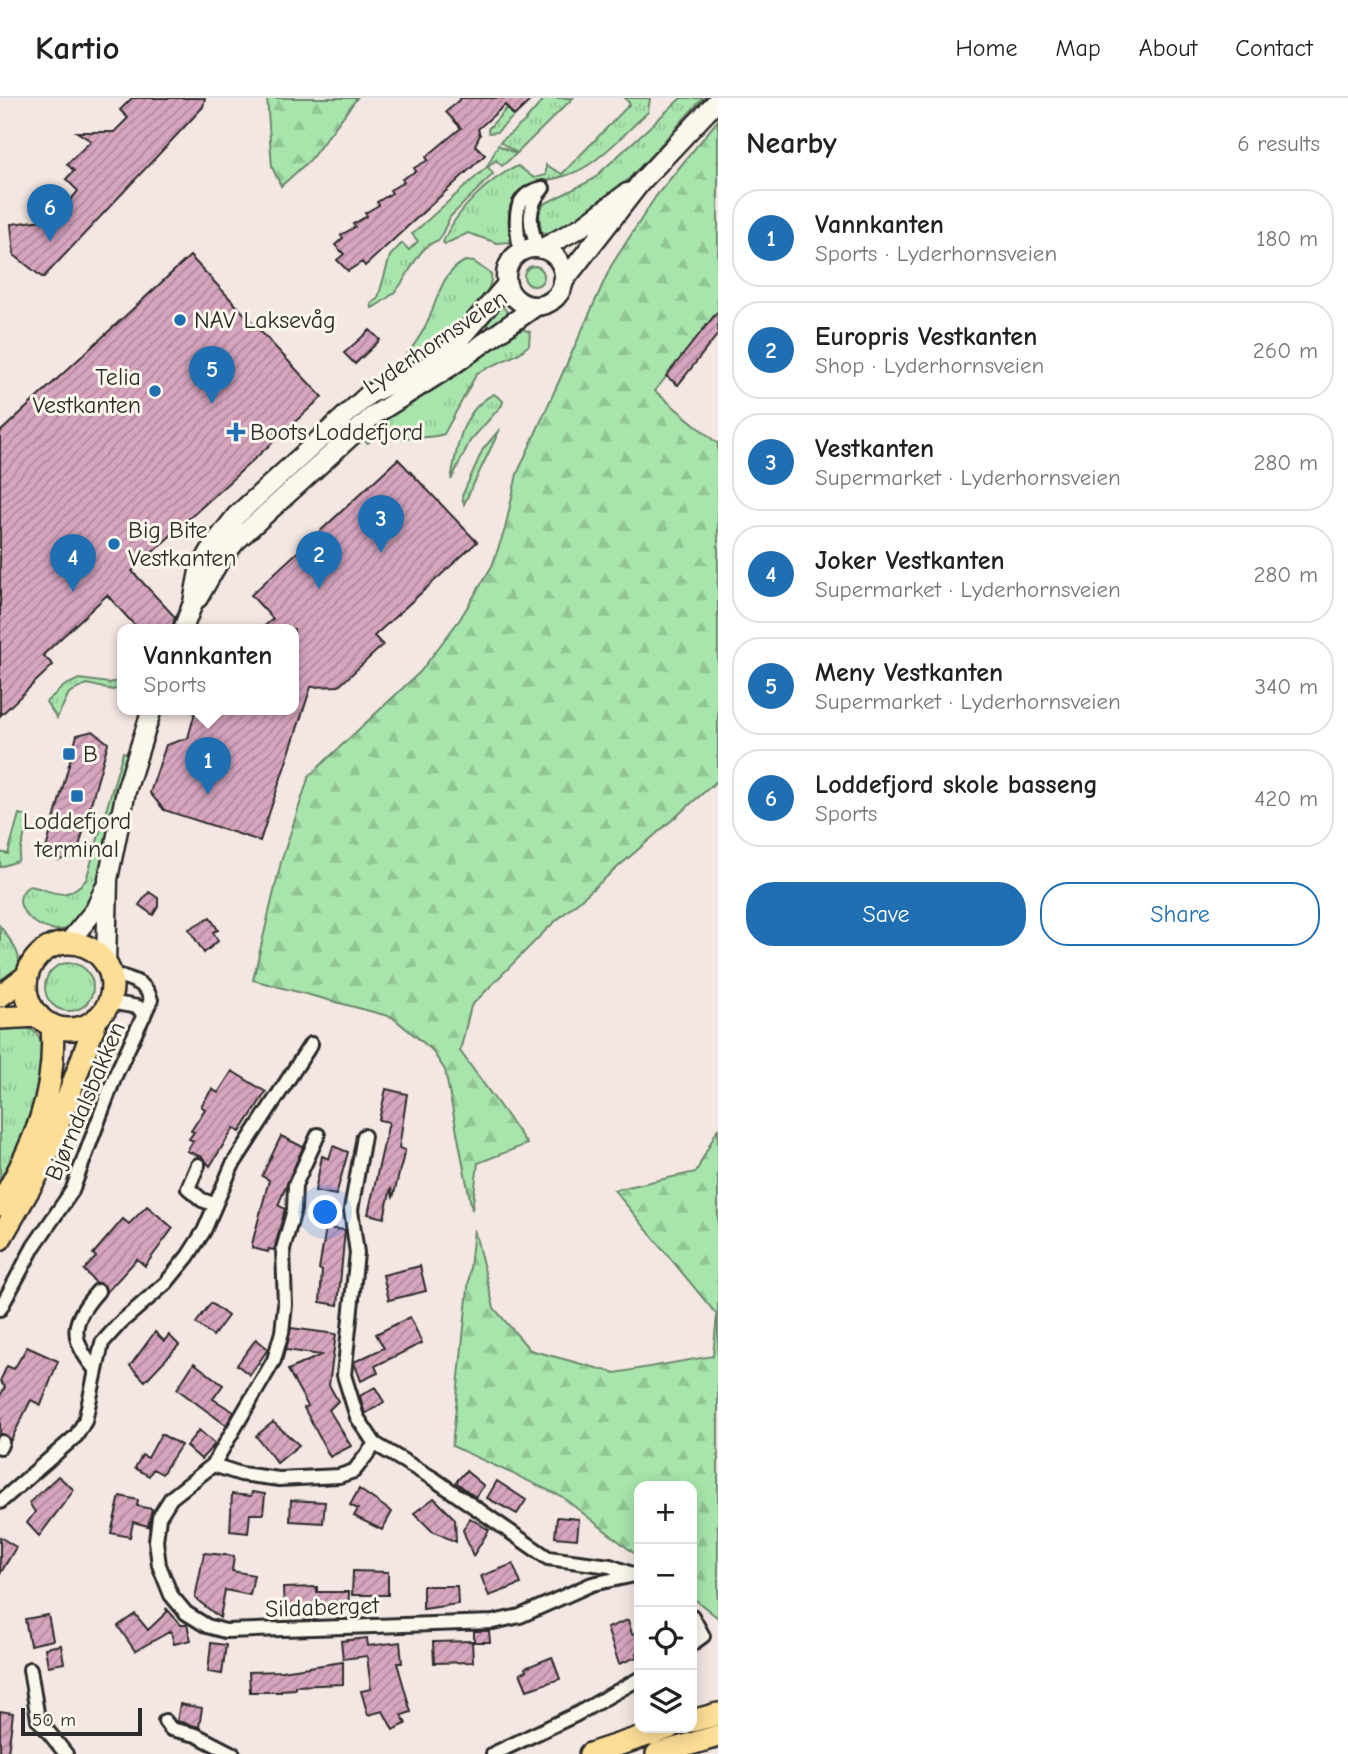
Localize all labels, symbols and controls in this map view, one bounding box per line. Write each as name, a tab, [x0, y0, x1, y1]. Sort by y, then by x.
text: Kartio	[35, 29, 120, 67]
text: Home	[956, 34, 1017, 62]
text: Map	[1055, 34, 1101, 62]
text: About	[1139, 34, 1197, 62]
text: Contact	[1235, 34, 1313, 62]
text: Nearby	[746, 126, 837, 161]
text: 6 results	[1237, 130, 1320, 157]
pin: 6	[27, 184, 73, 242]
text: Vannkanten	[815, 210, 944, 240]
text: 1	[766, 225, 776, 252]
text: 180 m	[1256, 225, 1318, 252]
text: Sports · Lyderhornsveien	[815, 240, 1057, 267]
street label: Lyderhornsveien	[358, 284, 512, 400]
place label: NAV Laksevåg	[194, 306, 336, 334]
marker: NAV Laksevåg	[172, 312, 188, 328]
text: Europris Vestkanten	[815, 322, 1037, 352]
text: 2	[765, 337, 777, 364]
text: 260 m	[1253, 337, 1318, 364]
pin: 5	[189, 346, 235, 404]
text: Shop · Lyderhornsveien	[815, 352, 1044, 379]
place label: Telia Vestkanten	[32, 363, 141, 419]
marker: Telia Vestkanten	[147, 383, 163, 399]
place label: Boots Loddefjord	[250, 418, 423, 446]
marker: Boots Loddefjord	[228, 424, 244, 440]
text: Vestkanten	[815, 434, 934, 464]
text: 3	[765, 449, 777, 476]
text: 280 m	[1253, 449, 1318, 476]
text: Supermarket · Lyderhornsveien	[815, 464, 1121, 491]
pin: 3	[358, 495, 404, 553]
place label: Big Bite Vestkanten	[128, 516, 237, 572]
pin: 2	[296, 531, 342, 589]
pin: 4	[50, 534, 96, 592]
marker: Big Bite Vestkanten	[106, 536, 122, 552]
text: Joker Vestkanten	[815, 546, 1005, 576]
text: 4	[766, 561, 776, 588]
text: 280 m	[1253, 561, 1318, 588]
text: Supermarket · Lyderhornsveien	[815, 576, 1121, 603]
popup	[117, 624, 299, 715]
text: Vannkanten	[144, 641, 272, 671]
text: Meny Vestkanten	[815, 658, 1003, 688]
text: Sports	[144, 671, 206, 698]
text: 5	[765, 673, 777, 700]
text: 340 m	[1255, 673, 1318, 700]
text: Supermarket · Lyderhornsveien	[815, 688, 1121, 715]
pin: 1	[185, 737, 231, 795]
place label: B	[83, 740, 98, 768]
marker: B	[61, 746, 77, 762]
text: Loddefjord skole basseng	[815, 770, 1098, 800]
text: 6	[765, 785, 777, 812]
text: 420 m	[1254, 785, 1318, 812]
marker: Loddefjord terminal	[69, 788, 85, 804]
text: Sports	[815, 800, 877, 827]
place label: Loddefjord terminal	[23, 807, 131, 863]
button: Save	[746, 882, 1026, 946]
button: Share	[1040, 882, 1320, 946]
street label: Bjørndalsbakken	[39, 1017, 131, 1185]
your location	[308, 1195, 342, 1229]
map controls	[634, 1481, 697, 1733]
button: +	[634, 1481, 697, 1544]
button: −	[634, 1544, 697, 1607]
street label: Sildaberget	[264, 1591, 381, 1623]
button: locate	[634, 1607, 697, 1670]
button: layers	[634, 1670, 697, 1733]
scale bar	[21, 1705, 142, 1737]
text: 50 m	[32, 1709, 76, 1731]

